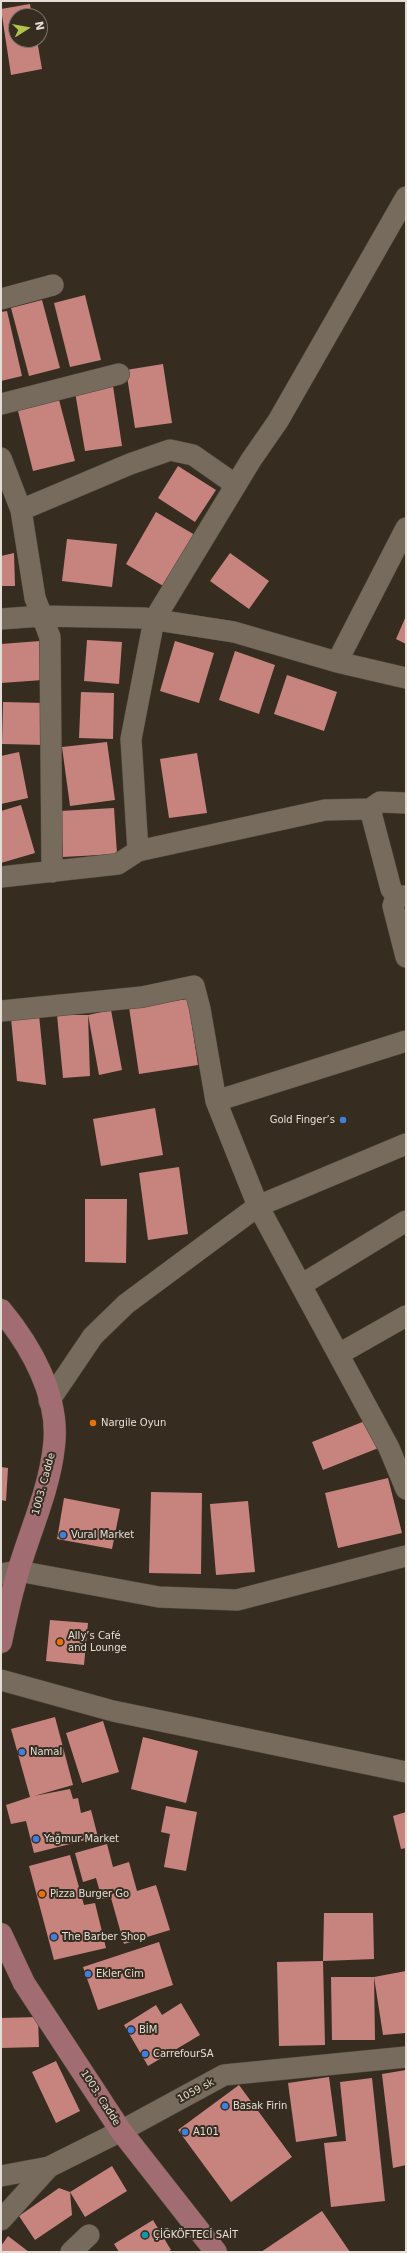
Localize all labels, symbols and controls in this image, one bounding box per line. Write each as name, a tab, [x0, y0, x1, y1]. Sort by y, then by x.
north arrow	[8, 8, 48, 48]
text: N	[32, 20, 47, 32]
place label: Gold Finger’s	[270, 1114, 335, 1126]
marker: Gold Finger’s	[338, 1115, 348, 1125]
place label: Nargile Oyun	[101, 1417, 166, 1429]
marker: Nargile Oyun	[88, 1418, 98, 1428]
street label: 1003. Cadde	[30, 1452, 58, 1516]
place label: Vural Market	[71, 1529, 134, 1541]
marker: Vural Market	[58, 1530, 68, 1540]
place label: Ally’s Café and Lounge	[68, 1630, 127, 1654]
marker: Ally’s Café and Lounge	[55, 1637, 65, 1647]
place label: Namal	[30, 1746, 62, 1758]
marker: Namal	[17, 1747, 27, 1757]
place label: Yağmur Market	[44, 1833, 119, 1845]
marker: Yağmur Market	[31, 1834, 41, 1844]
place label: Pizza Burger Go	[50, 1888, 129, 1900]
marker: Pizza Burger Go	[37, 1889, 47, 1899]
place label: The Barber Shop	[62, 1931, 146, 1943]
marker: The Barber Shop	[49, 1932, 59, 1942]
place label: Ekler Cim	[96, 1968, 144, 1980]
marker: Ekler Cim	[83, 1969, 93, 1979]
place label: BİM	[139, 2024, 157, 2036]
marker: BİM	[126, 2025, 136, 2035]
place label: CarrefourSA	[153, 2048, 214, 2060]
marker: CarrefourSA	[140, 2049, 150, 2059]
street label: 1003. Cadde	[78, 2068, 122, 2128]
street label: 1059 sk	[176, 2076, 216, 2106]
place label: Basak Firin	[233, 2100, 287, 2112]
marker: Basak Firin	[220, 2101, 230, 2111]
place label: A101	[193, 2126, 219, 2138]
marker: A101	[180, 2127, 190, 2137]
place label: ÇİĞKÖFTECİ SAİT	[153, 2229, 238, 2241]
marker: ÇİĞKÖFTECİ SAİT	[140, 2230, 150, 2240]

